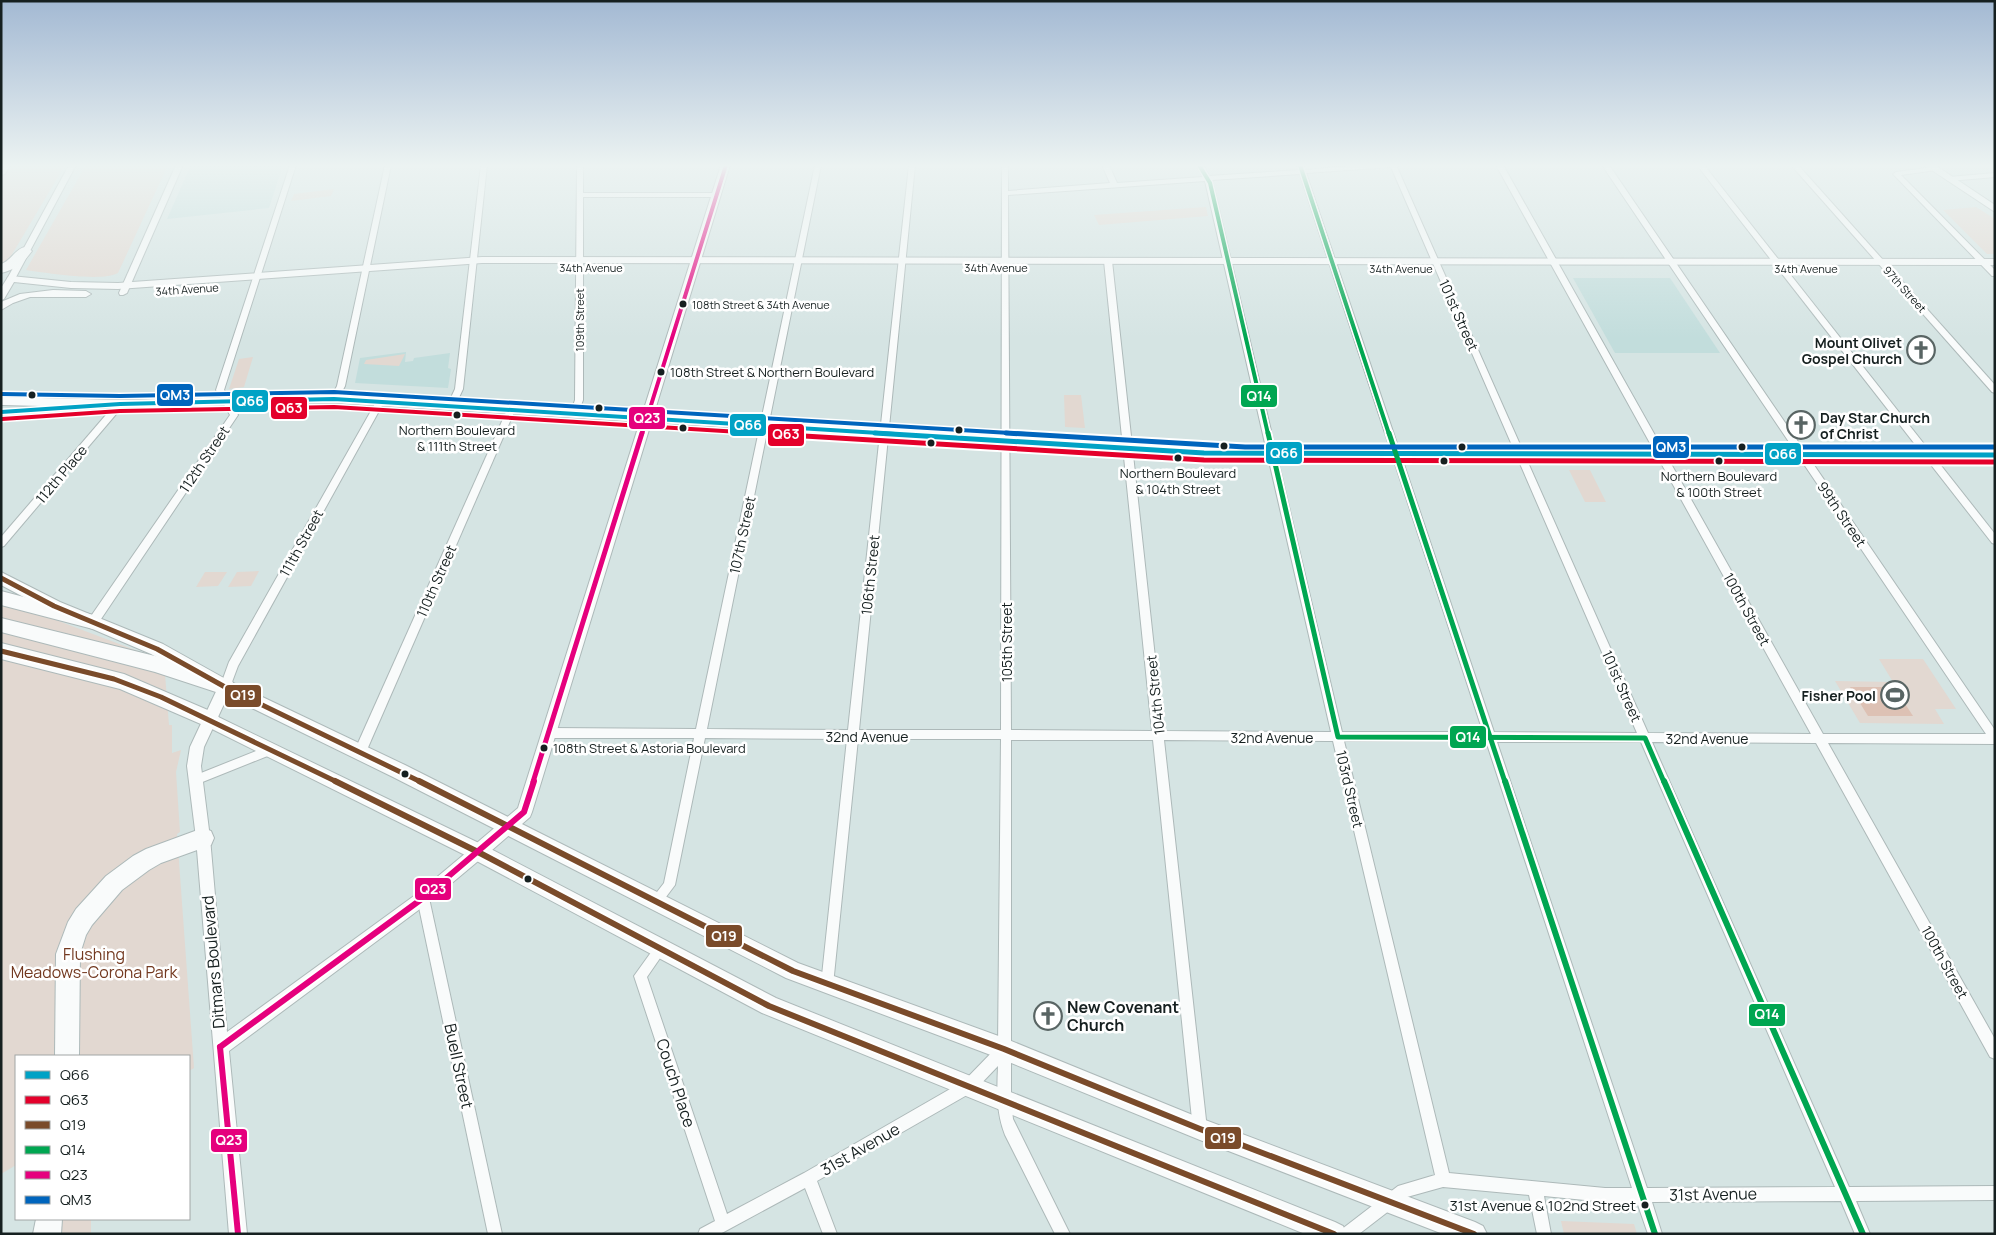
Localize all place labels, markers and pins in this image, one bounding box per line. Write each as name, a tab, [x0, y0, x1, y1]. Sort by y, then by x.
place label: 108th Street & 34th Avenue	[692, 297, 830, 312]
marker: 108th Street & 34th Avenue	[678, 299, 688, 309]
place label: Mount Olivet Gospel Church	[1802, 333, 1902, 368]
church icon: Mount Olivet Gospel Church	[1906, 335, 1936, 365]
place label: 108th Street & Northern Boulevard	[670, 363, 874, 381]
marker: 108th Street & Northern Boulevard	[656, 367, 666, 377]
unlabelled marker	[27, 390, 37, 400]
unlabelled marker	[594, 403, 604, 413]
place label: Day Star Church of Christ	[1820, 408, 1930, 443]
marker: Northern Boulevard & 111th Street	[452, 410, 462, 420]
church icon: Day Star Church of Christ	[1786, 410, 1816, 440]
place label: Northern Boulevard & 111th Street	[399, 421, 515, 455]
unlabelled marker	[678, 423, 688, 433]
unlabelled marker	[954, 425, 964, 435]
unlabelled marker	[926, 438, 936, 448]
unlabelled marker	[1219, 441, 1229, 451]
unlabelled marker	[1457, 442, 1467, 452]
unlabelled marker	[1737, 442, 1747, 452]
marker: Northern Boulevard & 104th Street	[1173, 453, 1183, 463]
unlabelled marker	[1439, 456, 1449, 466]
marker: Northern Boulevard & 100th Street	[1714, 456, 1724, 466]
place label: Northern Boulevard & 104th Street	[1120, 464, 1236, 498]
place label: Northern Boulevard & 100th Street	[1661, 467, 1777, 501]
sports icon: Fisher Pool	[1880, 680, 1910, 710]
place label: Fisher Pool	[1802, 686, 1876, 705]
place label: 108th Street & Astoria Boulevard	[553, 739, 746, 757]
marker: 108th Street & Astoria Boulevard	[539, 743, 549, 753]
unlabelled marker	[400, 769, 410, 779]
unlabelled marker	[523, 874, 533, 884]
place label: New Covenant Church	[1067, 996, 1179, 1036]
church icon: New Covenant Church	[1033, 1001, 1063, 1031]
place label: 31st Avenue & 102nd Street	[1449, 1195, 1636, 1216]
marker: 31st Avenue & 102nd Street	[1640, 1200, 1650, 1210]

